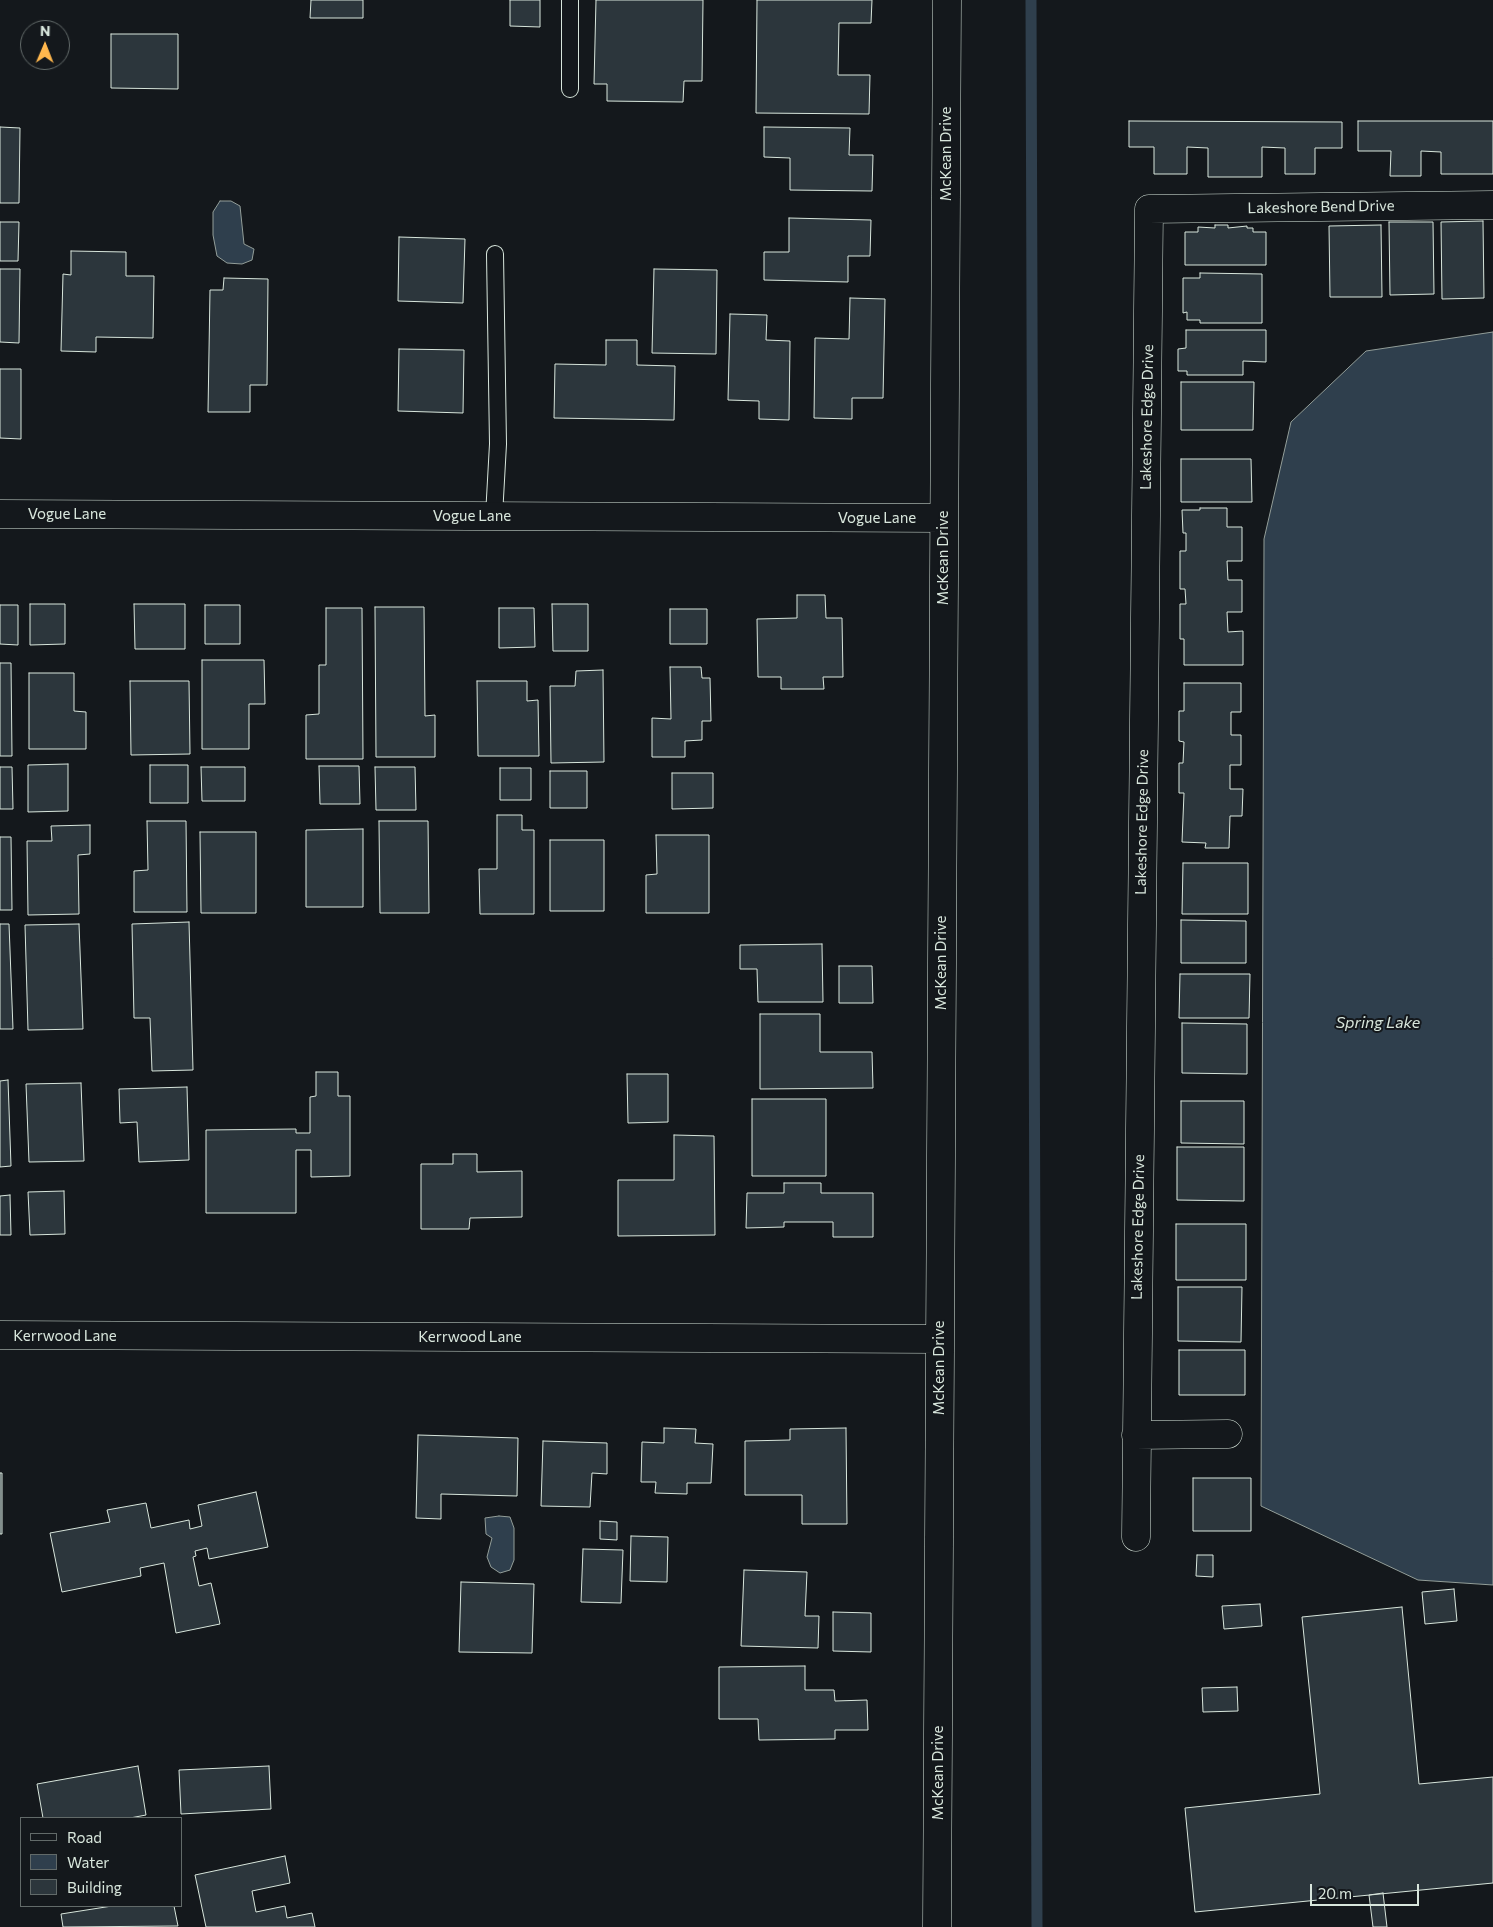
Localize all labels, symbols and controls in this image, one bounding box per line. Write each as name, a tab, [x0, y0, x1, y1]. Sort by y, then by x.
north arrow	[20, 20, 70, 70]
text: N	[40, 22, 51, 39]
street label: McKean Drive	[937, 107, 955, 201]
street label: Lakeshore Bend Drive	[1247, 197, 1395, 217]
street label: Lakeshore Edge Drive	[1137, 344, 1157, 490]
street label: Vogue Lane	[28, 505, 106, 523]
street label: Vogue Lane	[433, 507, 511, 525]
street label: Vogue Lane	[838, 509, 916, 527]
street label: McKean Drive	[934, 511, 952, 605]
street label: Lakeshore Edge Drive	[1132, 749, 1152, 895]
street label: McKean Drive	[932, 916, 950, 1010]
water label: Spring Lake	[1336, 1013, 1420, 1033]
street label: Lakeshore Edge Drive	[1128, 1154, 1148, 1300]
street label: McKean Drive	[930, 1321, 948, 1415]
street label: Kerrwood Lane	[13, 1327, 117, 1345]
street label: Kerrwood Lane	[418, 1328, 522, 1346]
street label: McKean Drive	[929, 1726, 947, 1820]
legend	[20, 1817, 182, 1907]
text: Road	[67, 1828, 102, 1846]
text: Water	[67, 1853, 109, 1871]
scale bar	[1313, 1874, 1422, 1906]
text: Building	[67, 1878, 122, 1896]
text: 20 m	[1318, 1884, 1352, 1902]

